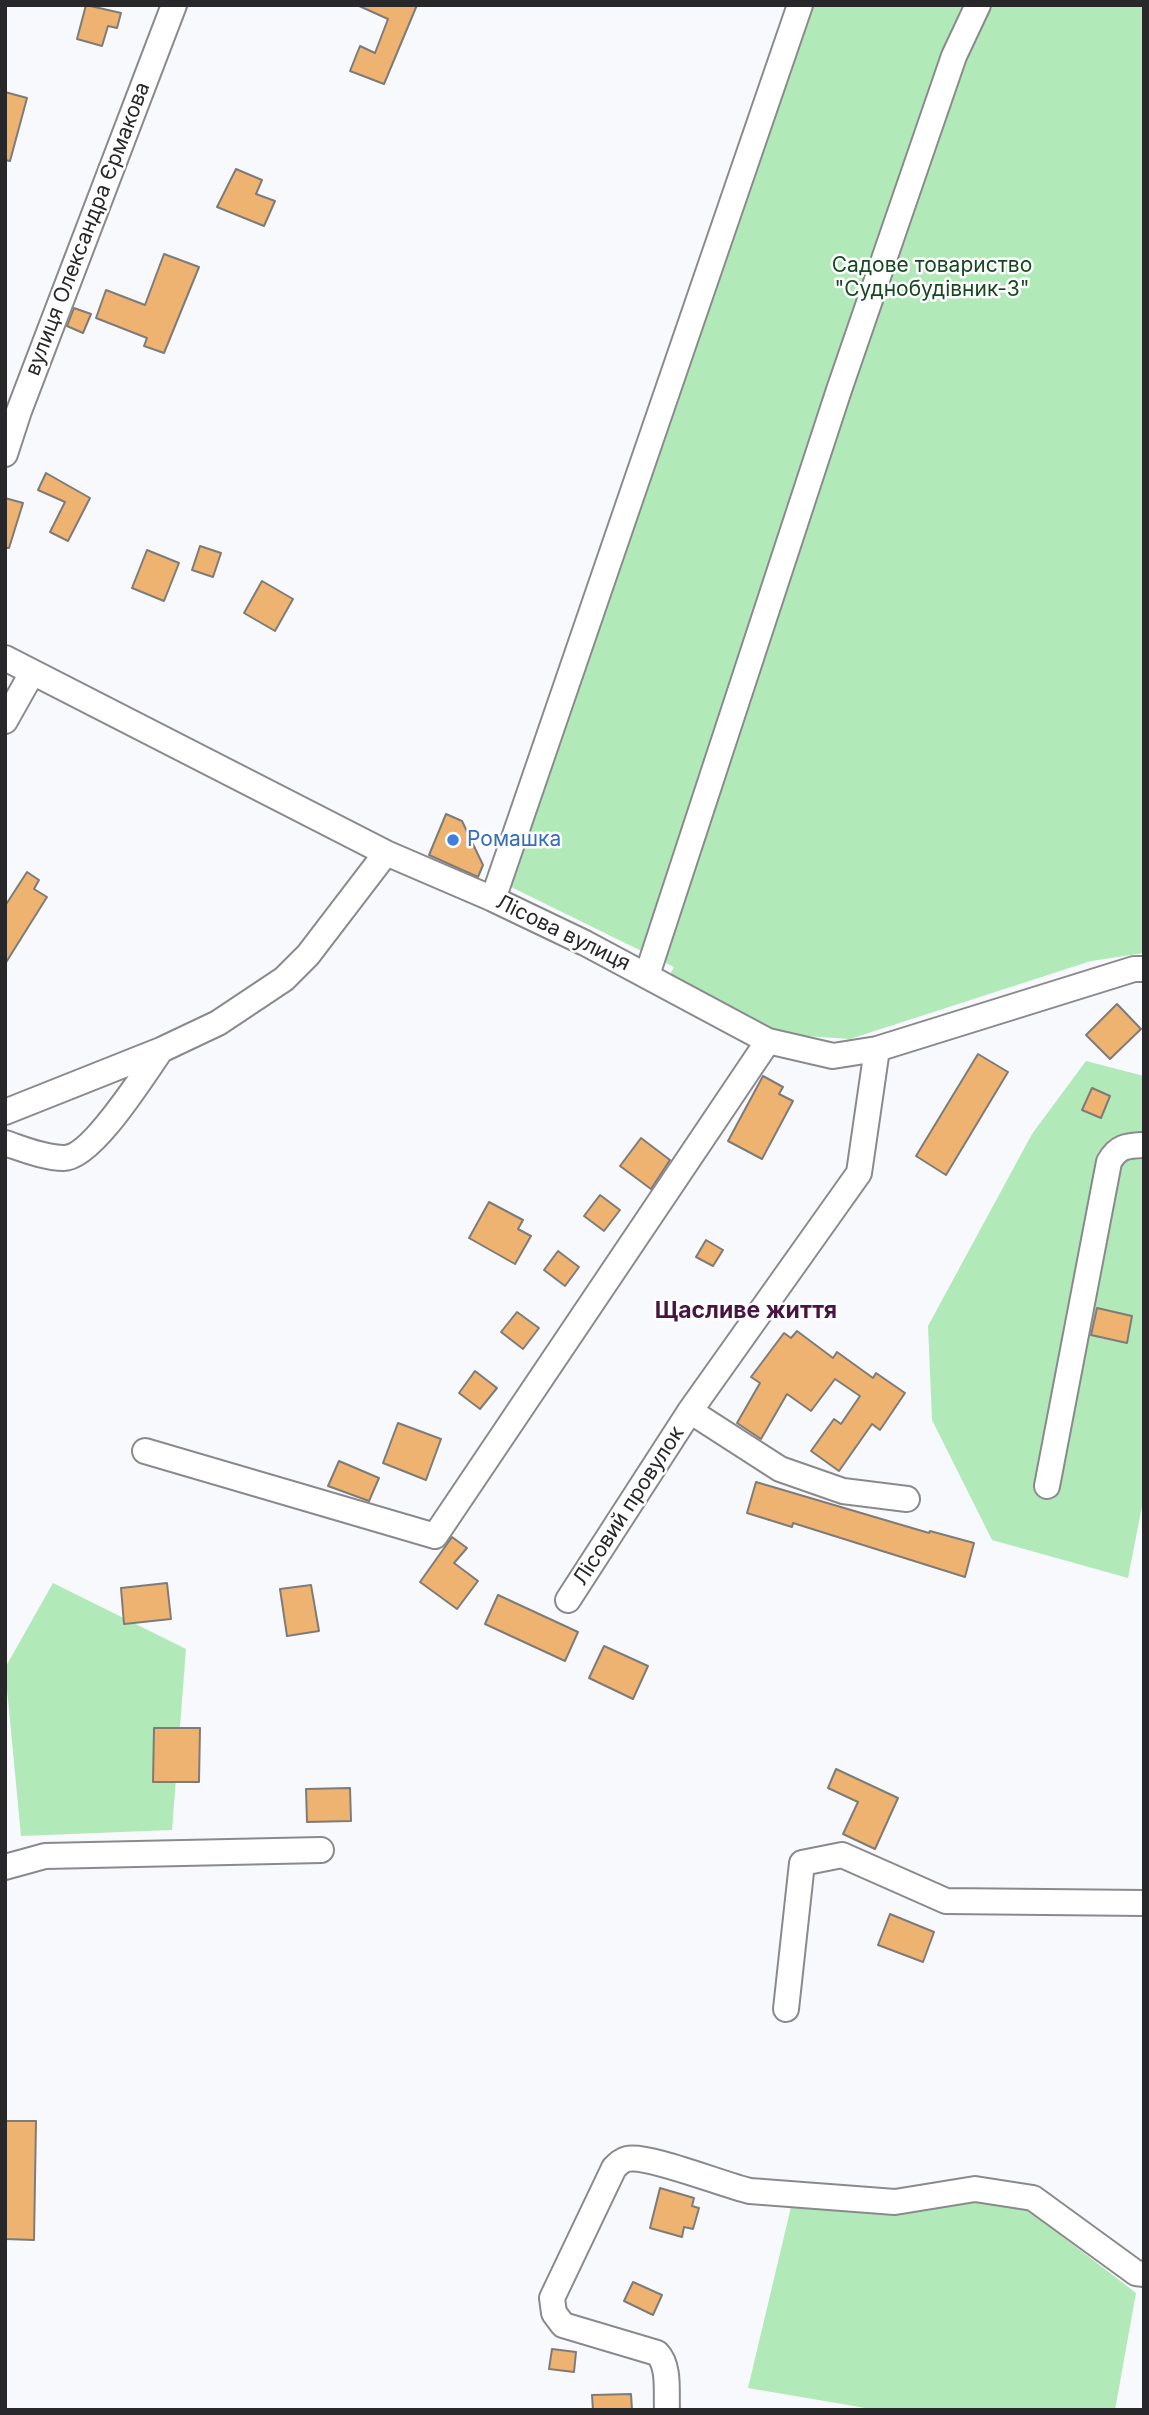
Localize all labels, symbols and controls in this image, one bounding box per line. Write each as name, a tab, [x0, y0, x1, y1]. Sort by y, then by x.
street label: вулиця Олександра Єрмакова	[20, 79, 156, 379]
park label: Садове товариство "Суднобудівник-3"	[832, 253, 1032, 303]
place label: Ромашка	[467, 827, 561, 853]
marker: Ромашка	[445, 832, 461, 848]
street label: Лісова вулиця	[492, 890, 634, 976]
district label: Щасливе життя	[655, 1297, 837, 1325]
street label: Лісовий провулок	[568, 1422, 690, 1590]

